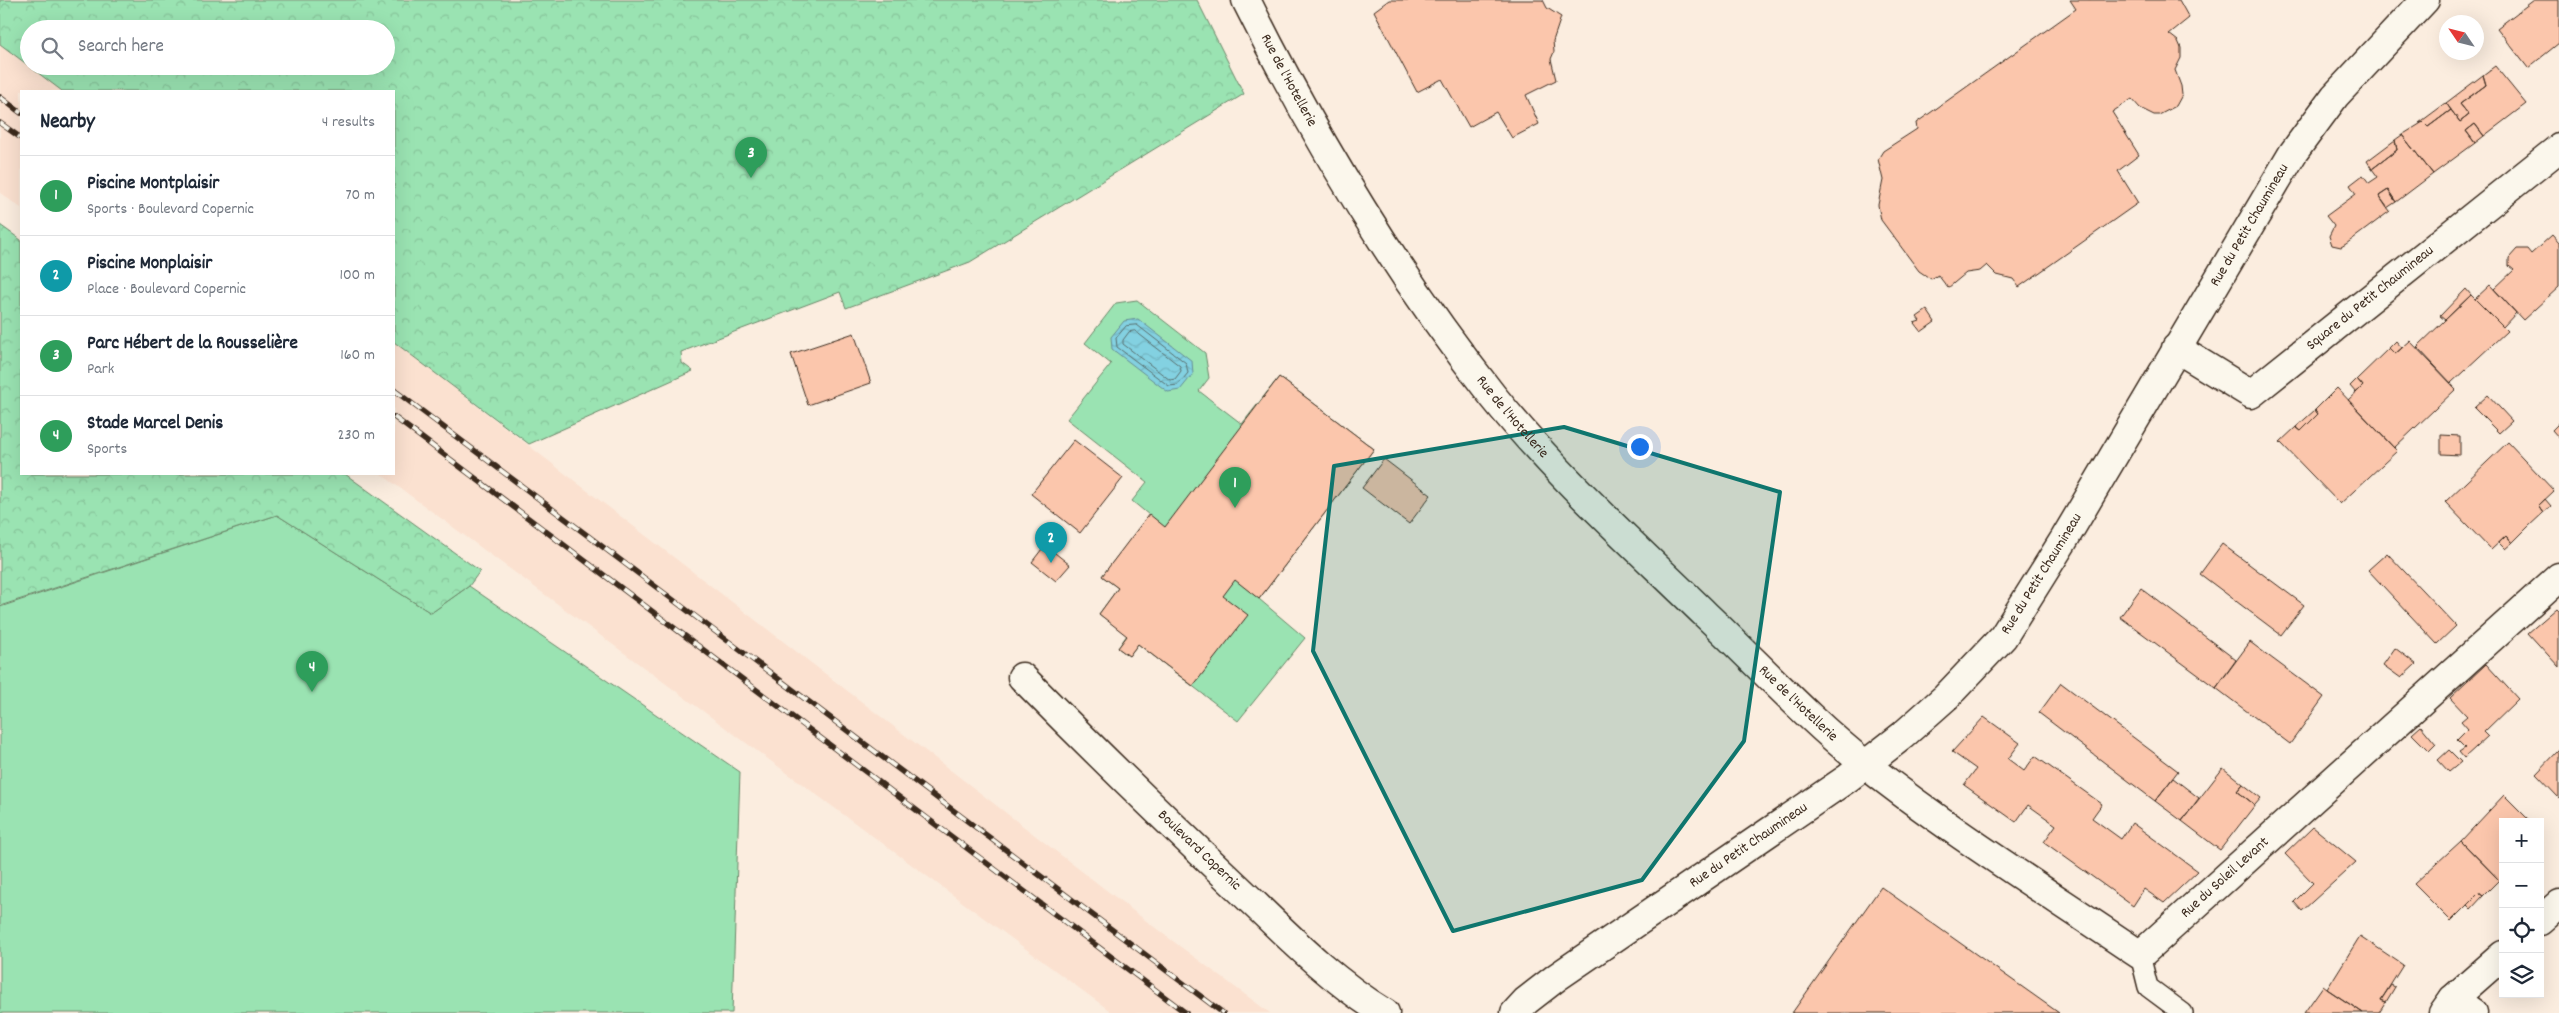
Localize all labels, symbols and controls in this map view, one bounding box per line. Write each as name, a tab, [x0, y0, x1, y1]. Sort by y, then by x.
north arrow	[2439, 15, 2484, 60]
search box	[20, 20, 395, 75]
street label: Rue de l'Hotellerie	[1254, 30, 1322, 132]
icon: search	[38, 34, 66, 62]
text: Search here	[78, 34, 164, 61]
text: Nearby	[40, 108, 95, 138]
text: 4 results	[322, 111, 375, 134]
pin: 3	[735, 137, 767, 178]
street label: Rue du Petit Chaumineau	[2205, 160, 2295, 291]
text: Piscine Montplaisir	[87, 171, 219, 198]
text: 1	[54, 184, 58, 207]
text: 70 m	[345, 184, 375, 207]
text: Sports · Boulevard Copernic	[87, 198, 254, 221]
street label: Square du Petit Chaumineau	[2302, 241, 2439, 356]
text: Piscine Monplaisir	[87, 251, 212, 278]
text: 2	[53, 264, 60, 287]
text: 100 m	[339, 264, 375, 287]
text: Place · Boulevard Copernic	[87, 278, 246, 301]
text: Parc Hébert de la Rousselière	[87, 331, 298, 358]
text: 3	[52, 344, 60, 367]
text: 160 m	[340, 344, 375, 367]
text: Park	[87, 358, 114, 381]
street label: Rue de l'Hotellerie	[1470, 371, 1553, 464]
text: Stade Marcel Denis	[87, 411, 223, 438]
text: 4	[53, 424, 59, 447]
text: 230 m	[338, 424, 375, 447]
your location	[1627, 434, 1653, 460]
text: Sports	[87, 438, 127, 461]
pin: 1	[1219, 467, 1251, 508]
street label: Rue du Petit Chaumineau	[1996, 509, 2088, 639]
pin: 2	[1035, 522, 1067, 563]
pin: 4	[296, 651, 328, 692]
street label: Rue de l'Hotellerie	[1753, 661, 1843, 748]
street label: Rue du Petit Chaumineau	[1685, 797, 1813, 894]
street label: Boulevard Copernic	[1152, 805, 1246, 896]
map controls	[2499, 818, 2544, 998]
button: +	[2499, 818, 2544, 863]
street label: Rue du Soleil Levant	[2176, 832, 2275, 924]
button: −	[2499, 863, 2544, 908]
button: locate	[2499, 908, 2544, 953]
button: layers	[2499, 953, 2544, 998]

